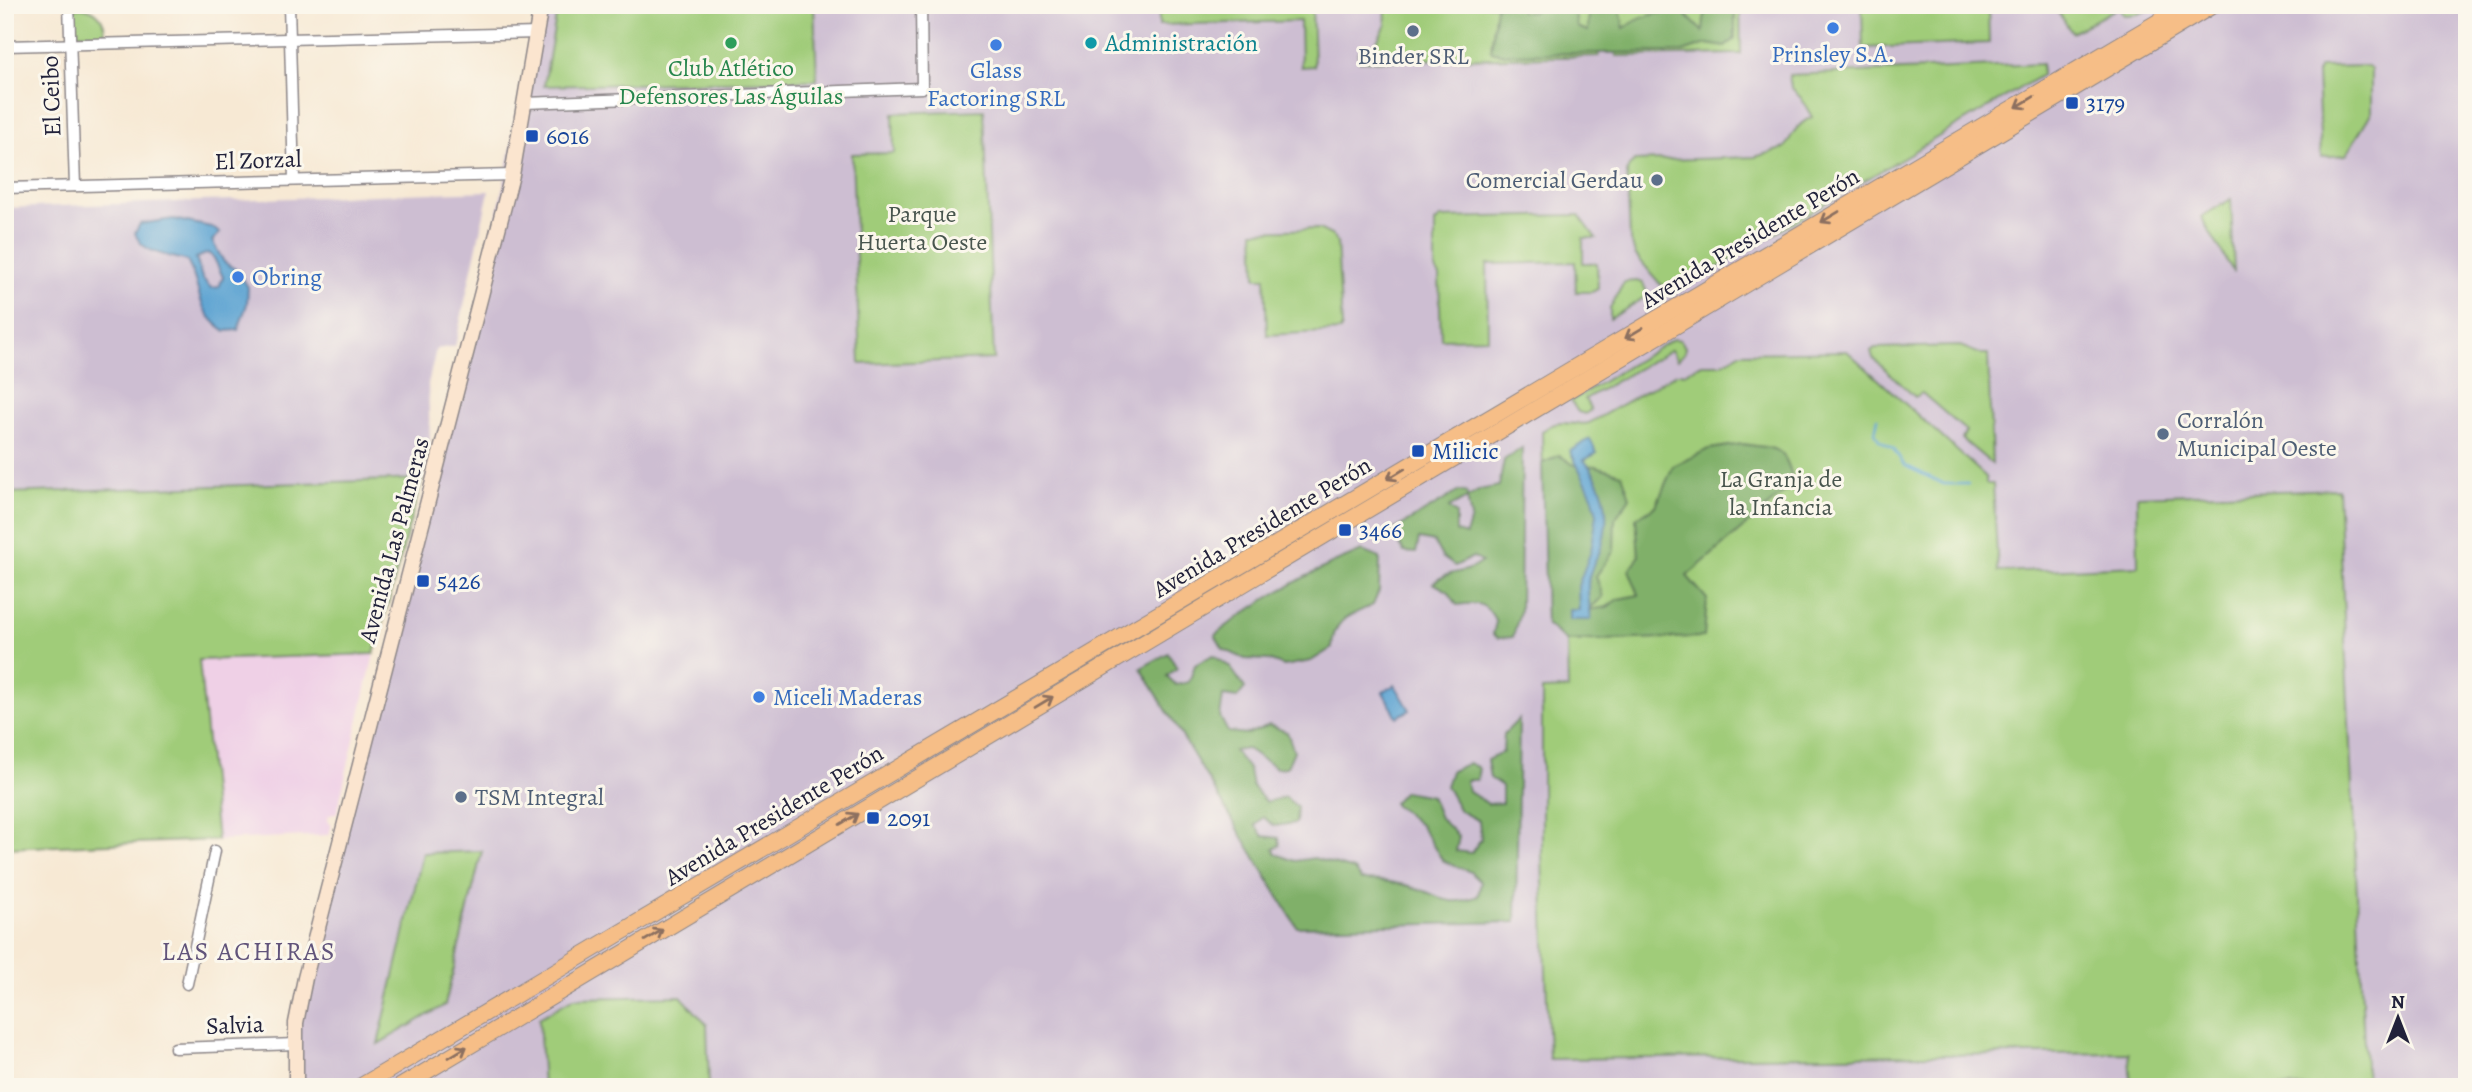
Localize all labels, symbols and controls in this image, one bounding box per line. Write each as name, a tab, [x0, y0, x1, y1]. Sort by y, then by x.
marker: Prinsley S.A.	[1825, 20, 1841, 36]
marker: Binder SRL	[1405, 23, 1421, 39]
place label: Administración	[1104, 27, 1258, 59]
marker: Club Atlético Defensores Las Águilas	[723, 35, 739, 51]
marker: Administración	[1083, 35, 1099, 51]
marker: Glass Factoring SRL	[988, 37, 1004, 53]
place label: Prinsley S.A.	[1771, 38, 1895, 70]
place label: Binder SRL	[1357, 40, 1469, 72]
place label: Club Atlético Defensores Las Águilas	[619, 52, 843, 112]
place label: Glass Factoring SRL	[927, 54, 1066, 114]
street label: El Ceibo	[34, 55, 68, 137]
place label: 3179	[2086, 87, 2125, 119]
one-way arrow	[2016, 95, 2036, 109]
marker: 3179	[2064, 95, 2080, 111]
place label: 6016	[546, 120, 589, 152]
marker: 6016	[524, 128, 540, 144]
street label: El Zorzal	[214, 142, 302, 178]
street label: Avenida Presidente Perón	[1634, 160, 1865, 317]
place label: Comercial Gerdau	[1466, 164, 1643, 196]
marker: Comercial Gerdau	[1649, 172, 1665, 188]
park label: Parque Huerta Oeste	[857, 198, 987, 258]
one-way arrow	[1820, 211, 1840, 225]
place label: Obring	[252, 261, 322, 293]
marker: Obring	[230, 269, 246, 285]
one-way arrow	[1624, 326, 1644, 340]
place label: Corralón Municipal Oeste	[2177, 404, 2337, 464]
marker: Corralón Municipal Oeste	[2155, 426, 2171, 442]
street label: Avenida Las Palmeras	[351, 434, 437, 647]
place label: Milicic	[1432, 435, 1499, 467]
marker: Milicic	[1410, 443, 1426, 459]
street label: Avenida Presidente Perón	[1146, 449, 1377, 606]
park label: La Granja de la Infancia	[1720, 463, 1842, 523]
one-way arrow	[1386, 467, 1406, 481]
place label: 3466	[1359, 514, 1402, 546]
marker: 3466	[1337, 522, 1353, 538]
place label: 5426	[437, 565, 481, 597]
marker: 5426	[415, 573, 431, 589]
place label: Miceli Maderas	[773, 681, 923, 713]
marker: Miceli Maderas	[751, 689, 767, 705]
one-way arrow	[1034, 695, 1054, 709]
street label: Avenida Presidente Perón	[658, 737, 889, 894]
place label: TSM Integral	[475, 781, 604, 813]
marker: TSM Integral	[453, 789, 469, 805]
place label: 2091	[887, 802, 930, 834]
marker: 2091	[865, 810, 881, 826]
one-way arrow	[839, 812, 859, 826]
one-way arrow	[643, 928, 663, 942]
district label: LAS ACHIRAS	[162, 934, 336, 969]
north arrow	[2364, 984, 2434, 1054]
text: N	[2391, 989, 2405, 1015]
street label: Salvia	[205, 1008, 265, 1042]
one-way arrow	[448, 1045, 468, 1059]

